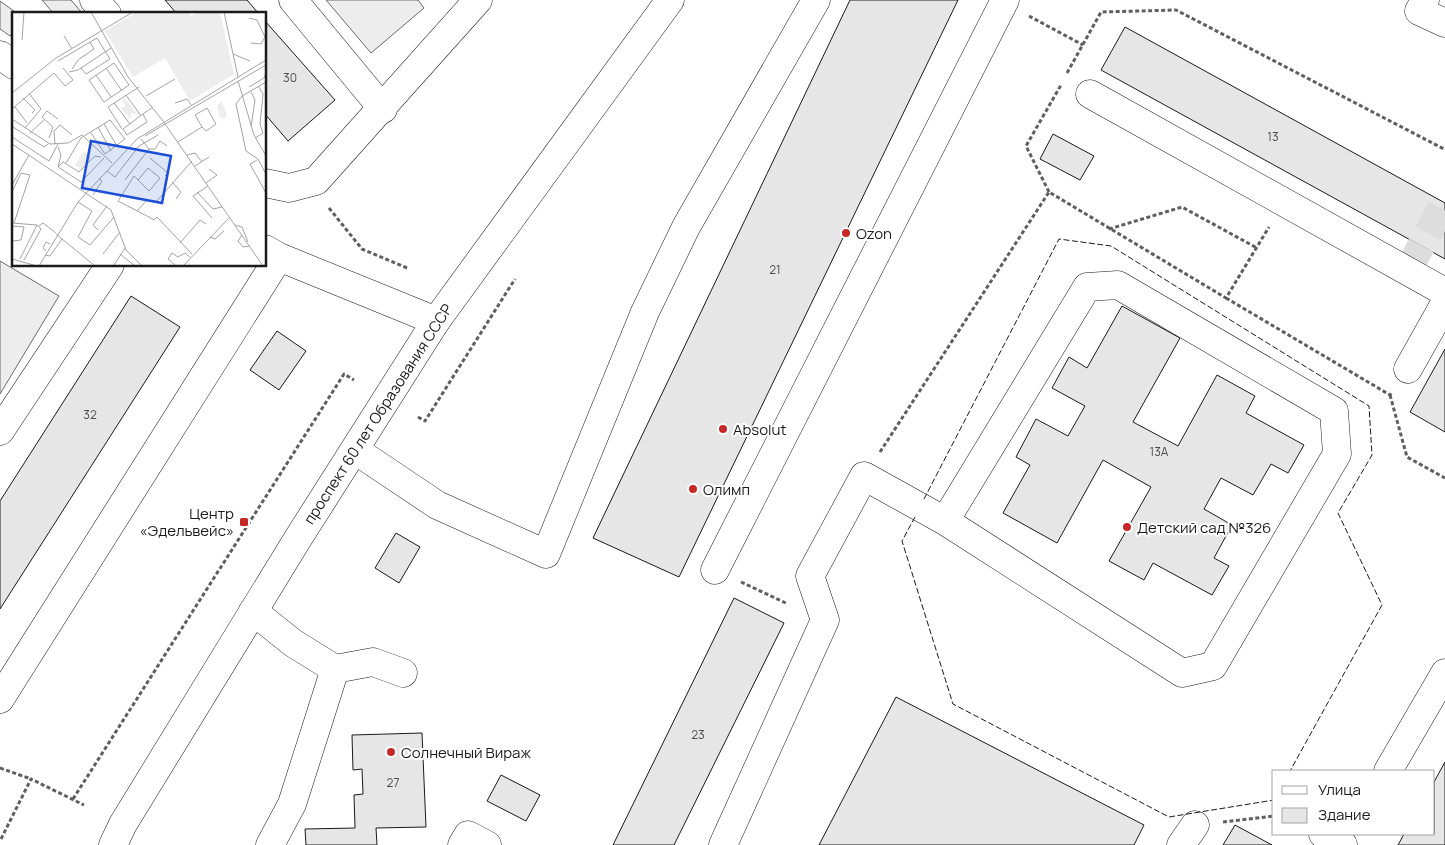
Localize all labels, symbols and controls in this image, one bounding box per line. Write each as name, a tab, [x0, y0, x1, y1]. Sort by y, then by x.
inset map	[12, 12, 266, 266]
house number: 30	[283, 69, 297, 86]
house number: 13	[1267, 128, 1279, 145]
place label: Ozon	[856, 223, 892, 244]
marker: Ozon	[840, 227, 852, 239]
house number: 21	[769, 261, 781, 278]
street label: проспект 60 лет Образования СССР	[299, 300, 457, 528]
house number: 32	[83, 406, 97, 423]
place label: Absolut	[733, 419, 786, 440]
marker: Absolut	[717, 423, 729, 435]
house number: 13А	[1150, 443, 1169, 460]
place label: Олимп	[703, 479, 750, 500]
marker: Олимп	[687, 483, 699, 495]
place label: Центр «Эдельвейс»	[140, 503, 234, 541]
marker: Центр «Эдельвейс»	[238, 516, 250, 528]
place label: Детский сад №326	[1137, 517, 1271, 538]
marker: Детский сад №326	[1121, 521, 1133, 533]
house number: 23	[691, 726, 705, 743]
place label: Солнечный Вираж	[401, 742, 531, 763]
marker: Солнечный Вираж	[385, 746, 397, 758]
legend	[1272, 770, 1435, 835]
house number: 27	[387, 774, 399, 791]
text: Улица	[1318, 779, 1361, 800]
text: Здание	[1318, 804, 1371, 825]

